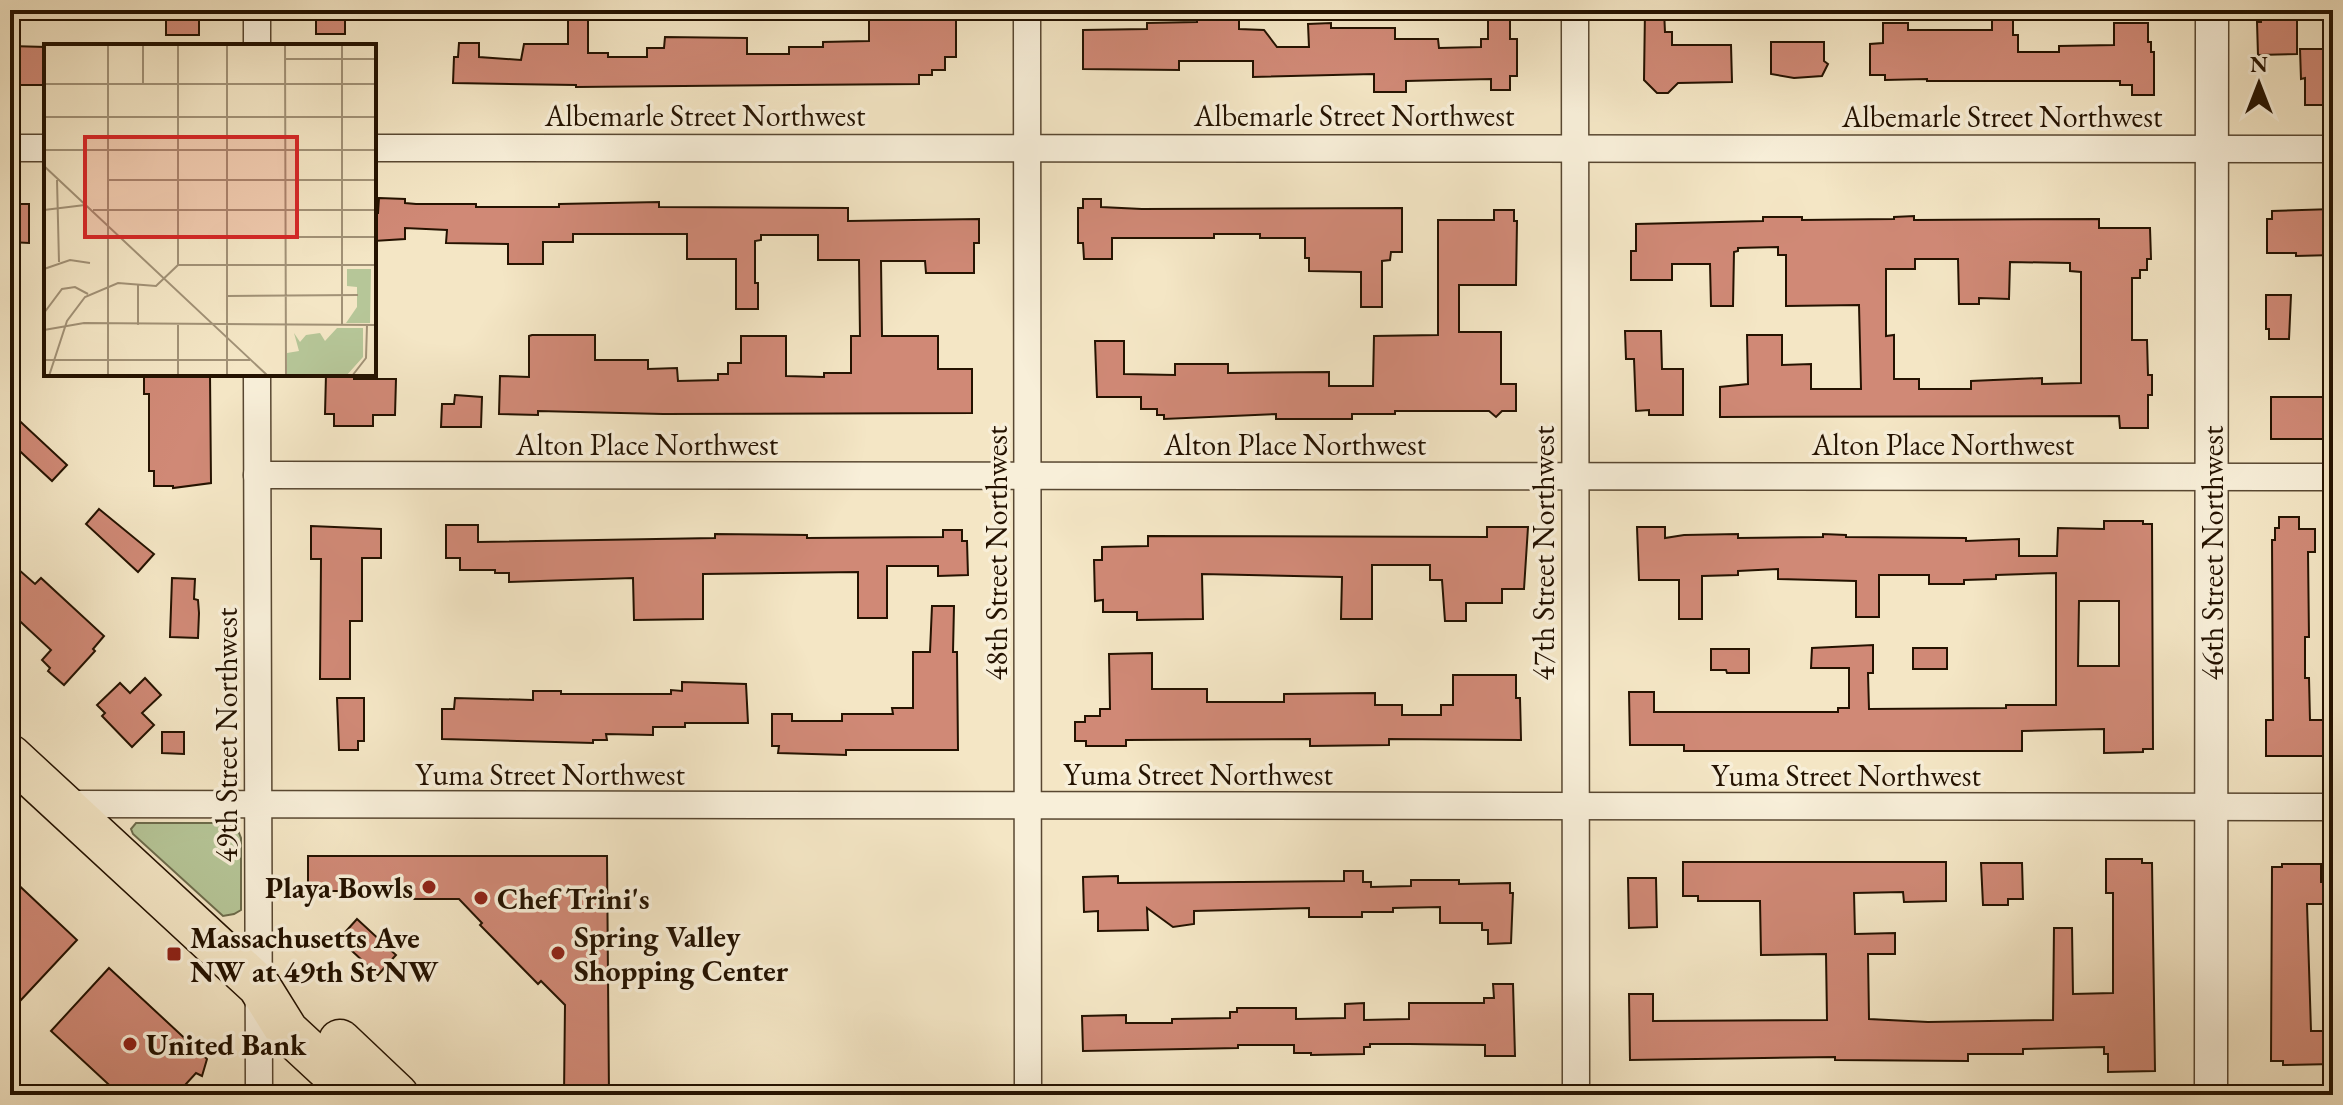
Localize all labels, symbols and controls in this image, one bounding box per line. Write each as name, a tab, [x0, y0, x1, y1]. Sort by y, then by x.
inset map	[44, 44, 376, 376]
north arrow	[2219, 44, 2299, 124]
text: N	[2250, 50, 2268, 79]
street label: Albemarle Street Northwest	[544, 96, 866, 135]
street label: Albemarle Street Northwest	[1193, 96, 1515, 135]
street label: Albemarle Street Northwest	[1841, 97, 2163, 136]
street label: Alton Place Northwest	[515, 425, 779, 464]
street label: 48th Street Northwest	[977, 425, 1016, 680]
street label: Alton Place Northwest	[1163, 425, 1427, 464]
street label: 47th Street Northwest	[1524, 425, 1563, 680]
street label: Alton Place Northwest	[1811, 425, 2075, 464]
street label: 46th Street Northwest	[2193, 425, 2232, 680]
street label: 49th Street Northwest	[207, 607, 246, 862]
street label: Yuma Street Northwest	[415, 755, 685, 794]
street label: Yuma Street Northwest	[1063, 755, 1333, 794]
street label: Yuma Street Northwest	[1711, 756, 1981, 795]
place label: Playa Bowls	[265, 868, 413, 907]
marker: Playa Bowls	[420, 878, 438, 896]
place label: Chef Trini's	[497, 879, 650, 918]
marker: Chef Trini's	[472, 889, 490, 907]
place label: Spring Valley Shopping Center	[574, 917, 789, 990]
place label: Massachusetts Ave NW at 49th St NW	[190, 918, 439, 991]
marker: Spring Valley Shopping Center	[549, 944, 567, 962]
marker: Massachusetts Ave NW at 49th St NW	[165, 945, 183, 963]
place label: United Bank	[146, 1025, 307, 1064]
marker: United Bank	[121, 1035, 139, 1053]

